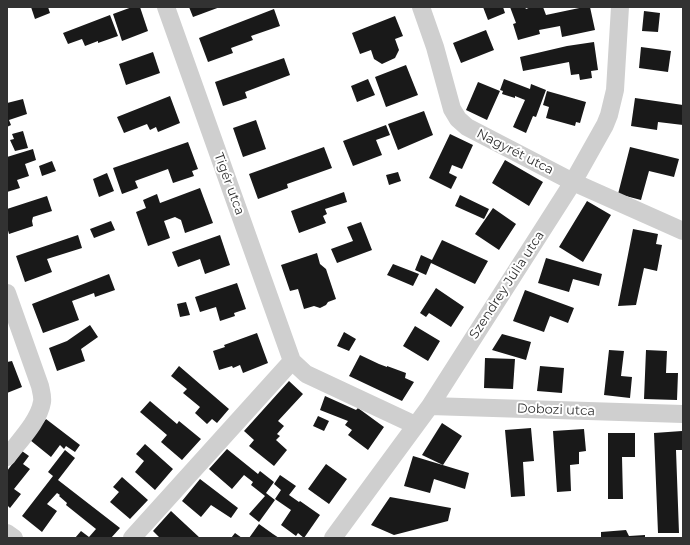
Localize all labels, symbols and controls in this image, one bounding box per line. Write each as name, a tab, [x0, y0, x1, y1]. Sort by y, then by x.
street label: Nagyrét utca	[474, 126, 556, 178]
street label: Tigér utca	[211, 151, 247, 217]
street label: Szendrey Júlia utca	[466, 228, 548, 342]
street label: Dobozi utca	[517, 401, 595, 419]

